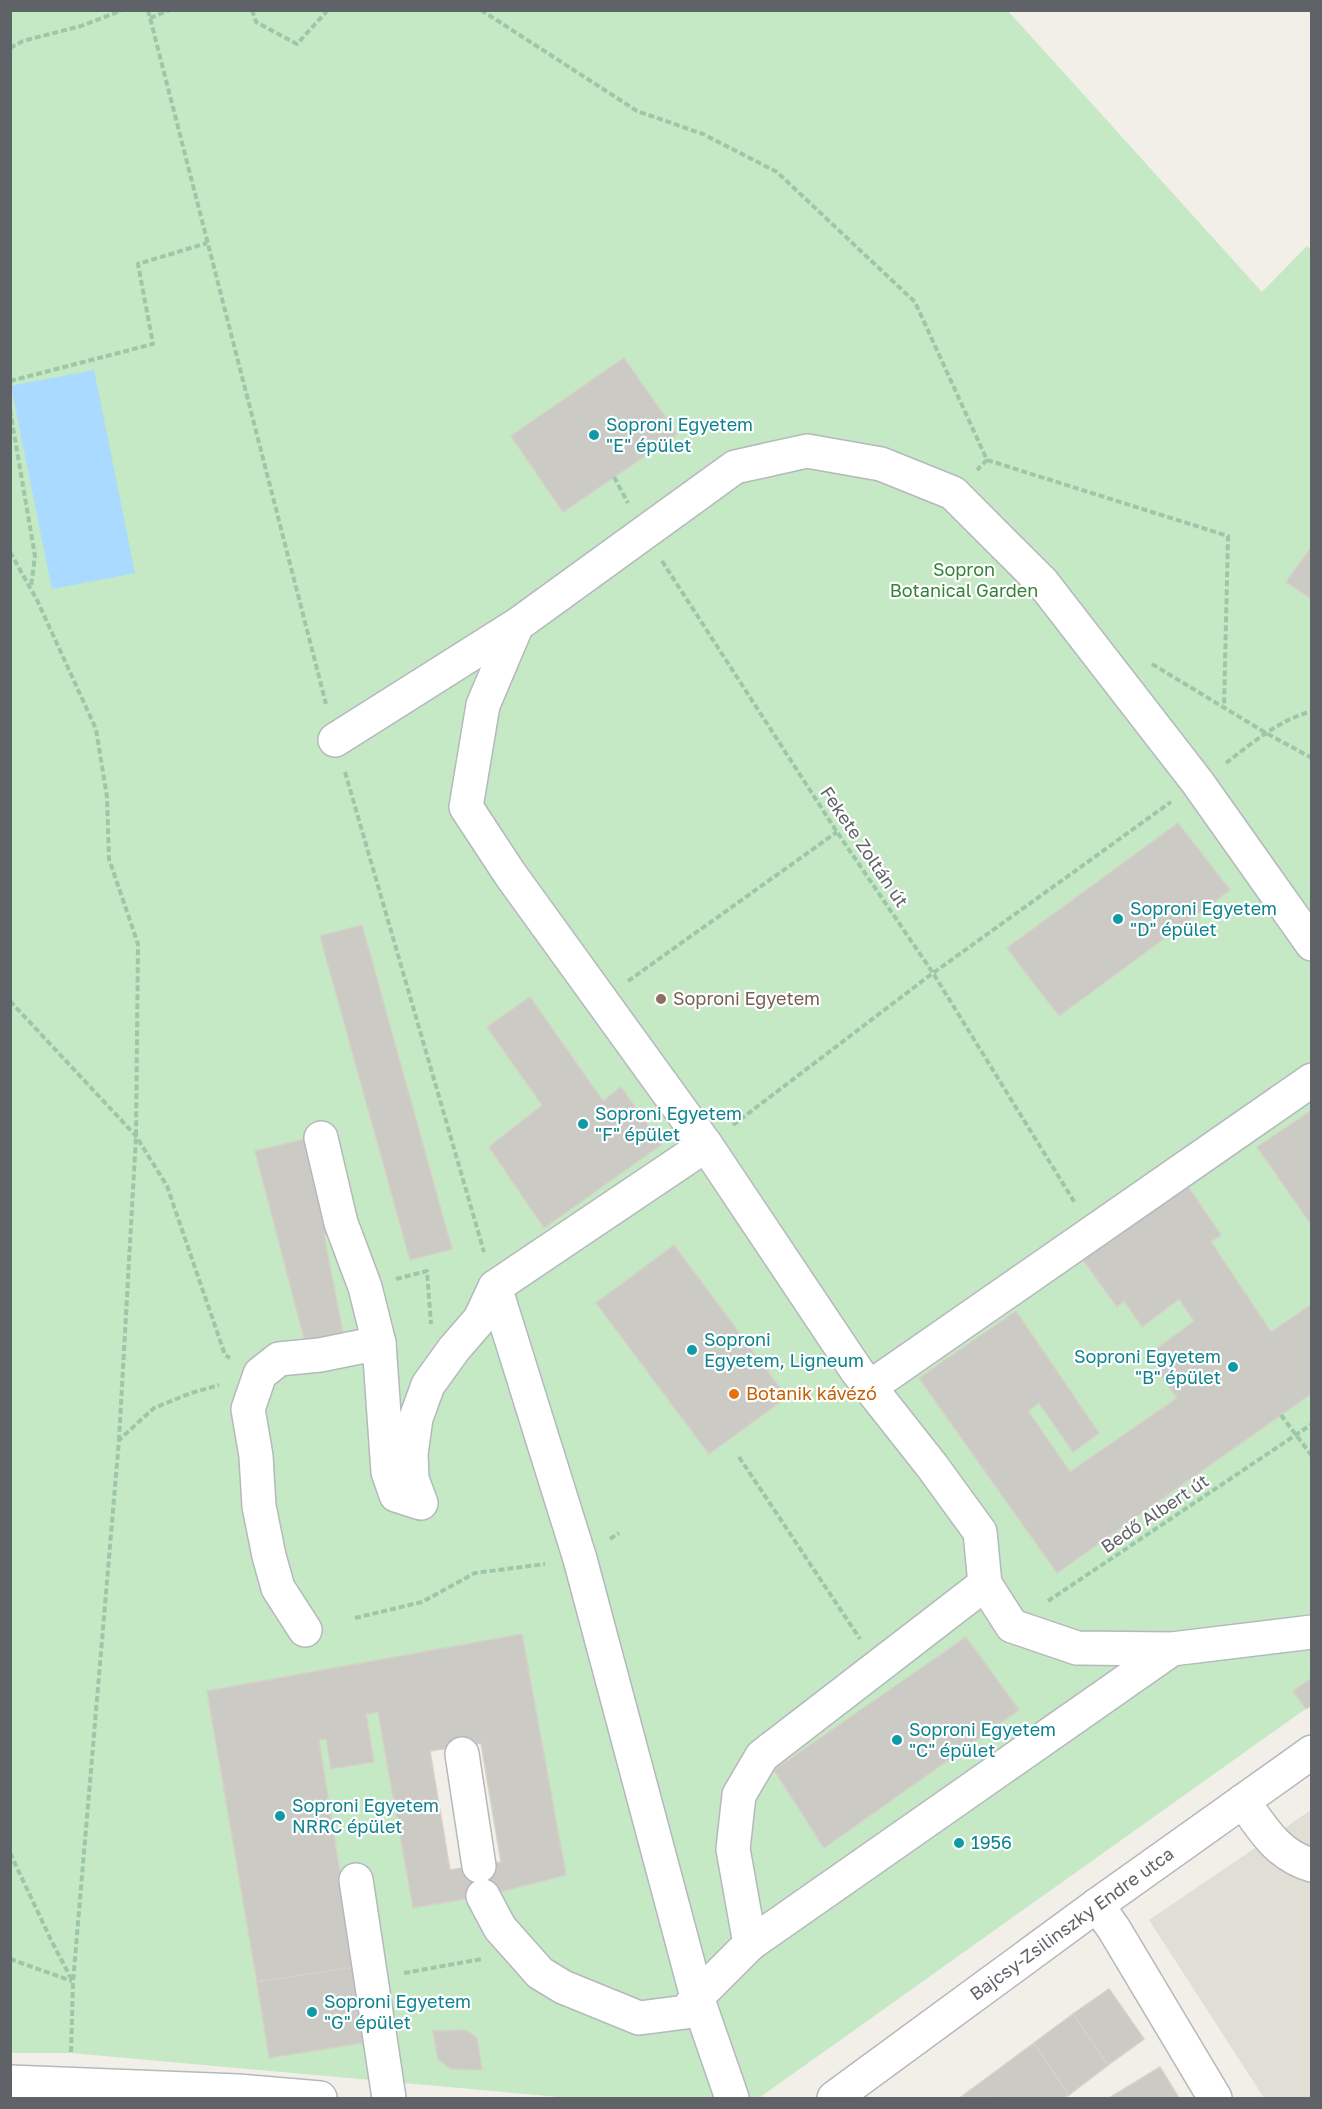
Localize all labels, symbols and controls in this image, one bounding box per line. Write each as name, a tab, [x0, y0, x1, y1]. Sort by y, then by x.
place label: Soproni Egyetem "E" épület	[606, 413, 753, 456]
marker: Soproni Egyetem "E" épület	[587, 428, 601, 442]
park label: Sopron Botanical Garden	[890, 558, 1038, 601]
street label: Fekete Zoltán út	[816, 782, 913, 911]
place label: Soproni Egyetem "D" épület	[1130, 897, 1277, 940]
marker: Soproni Egyetem "D" épület	[1111, 912, 1125, 926]
place label: Soproni Egyetem	[673, 987, 820, 1009]
marker: Soproni Egyetem	[654, 992, 668, 1006]
place label: Soproni Egyetem "F" épület	[595, 1102, 742, 1145]
marker: Soproni Egyetem "F" épület	[576, 1117, 590, 1131]
place label: Soproni Egyetem, Ligneum	[704, 1328, 864, 1371]
marker: Soproni Egyetem, Ligneum	[685, 1343, 699, 1357]
place label: Soproni Egyetem "B" épület	[1074, 1345, 1221, 1388]
marker: Soproni Egyetem "B" épület	[1226, 1360, 1240, 1374]
place label: Botanik kávézó	[746, 1382, 877, 1404]
marker: Botanik kávézó	[727, 1387, 741, 1401]
street label: Bedő Albert út	[1096, 1469, 1212, 1557]
place label: Soproni Egyetem "C" épület	[909, 1718, 1056, 1761]
marker: Soproni Egyetem "C" épület	[890, 1733, 904, 1747]
place label: Soproni Egyetem NRRC épület	[292, 1794, 439, 1837]
marker: Soproni Egyetem NRRC épület	[273, 1809, 287, 1823]
place label: 1956	[971, 1831, 1012, 1853]
marker: 1956	[952, 1836, 966, 1850]
street label: Bajcsy-Zsilinszky Endre utca	[965, 1842, 1178, 2005]
place label: Soproni Egyetem "G" épület	[324, 1990, 471, 2033]
marker: Soproni Egyetem "G" épület	[305, 2005, 319, 2019]

